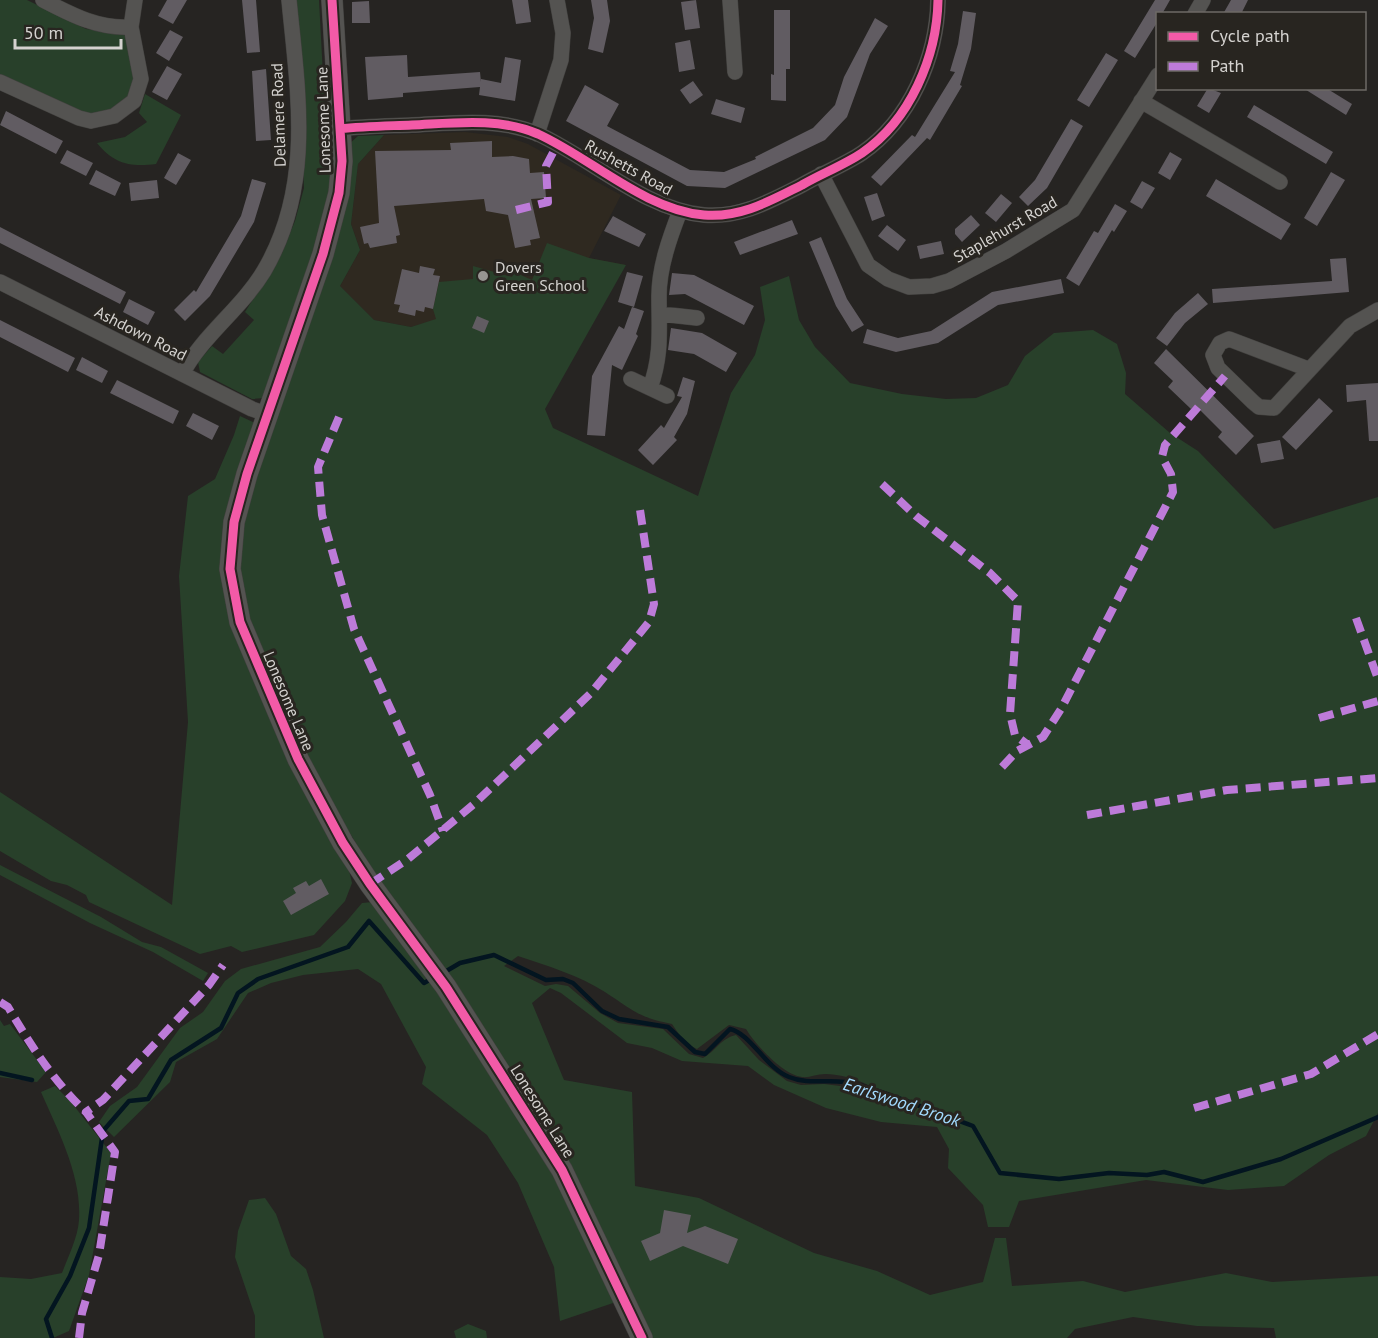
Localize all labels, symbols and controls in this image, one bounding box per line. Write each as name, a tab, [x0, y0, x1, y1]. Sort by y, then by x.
scale bar	[15, 12, 122, 50]
legend	[1156, 12, 1366, 90]
text: 50 m	[24, 21, 63, 44]
text: Cycle path	[1210, 24, 1290, 47]
text: Path	[1210, 54, 1244, 77]
street label: Delamere Road	[266, 63, 290, 167]
street label: Lonesome Lane	[311, 67, 335, 173]
street label: Rushetts Road	[582, 135, 676, 199]
street label: Staplehurst Road	[950, 191, 1060, 267]
place label: Dovers Green School	[495, 257, 586, 295]
marker: Dovers Green School	[476, 269, 490, 283]
street label: Ashdown Road	[92, 301, 190, 365]
street label: Lonesome Lane	[259, 648, 319, 754]
street label: Lonesome Lane	[506, 1061, 580, 1161]
water label: Earlswood Brook	[840, 1072, 964, 1132]

